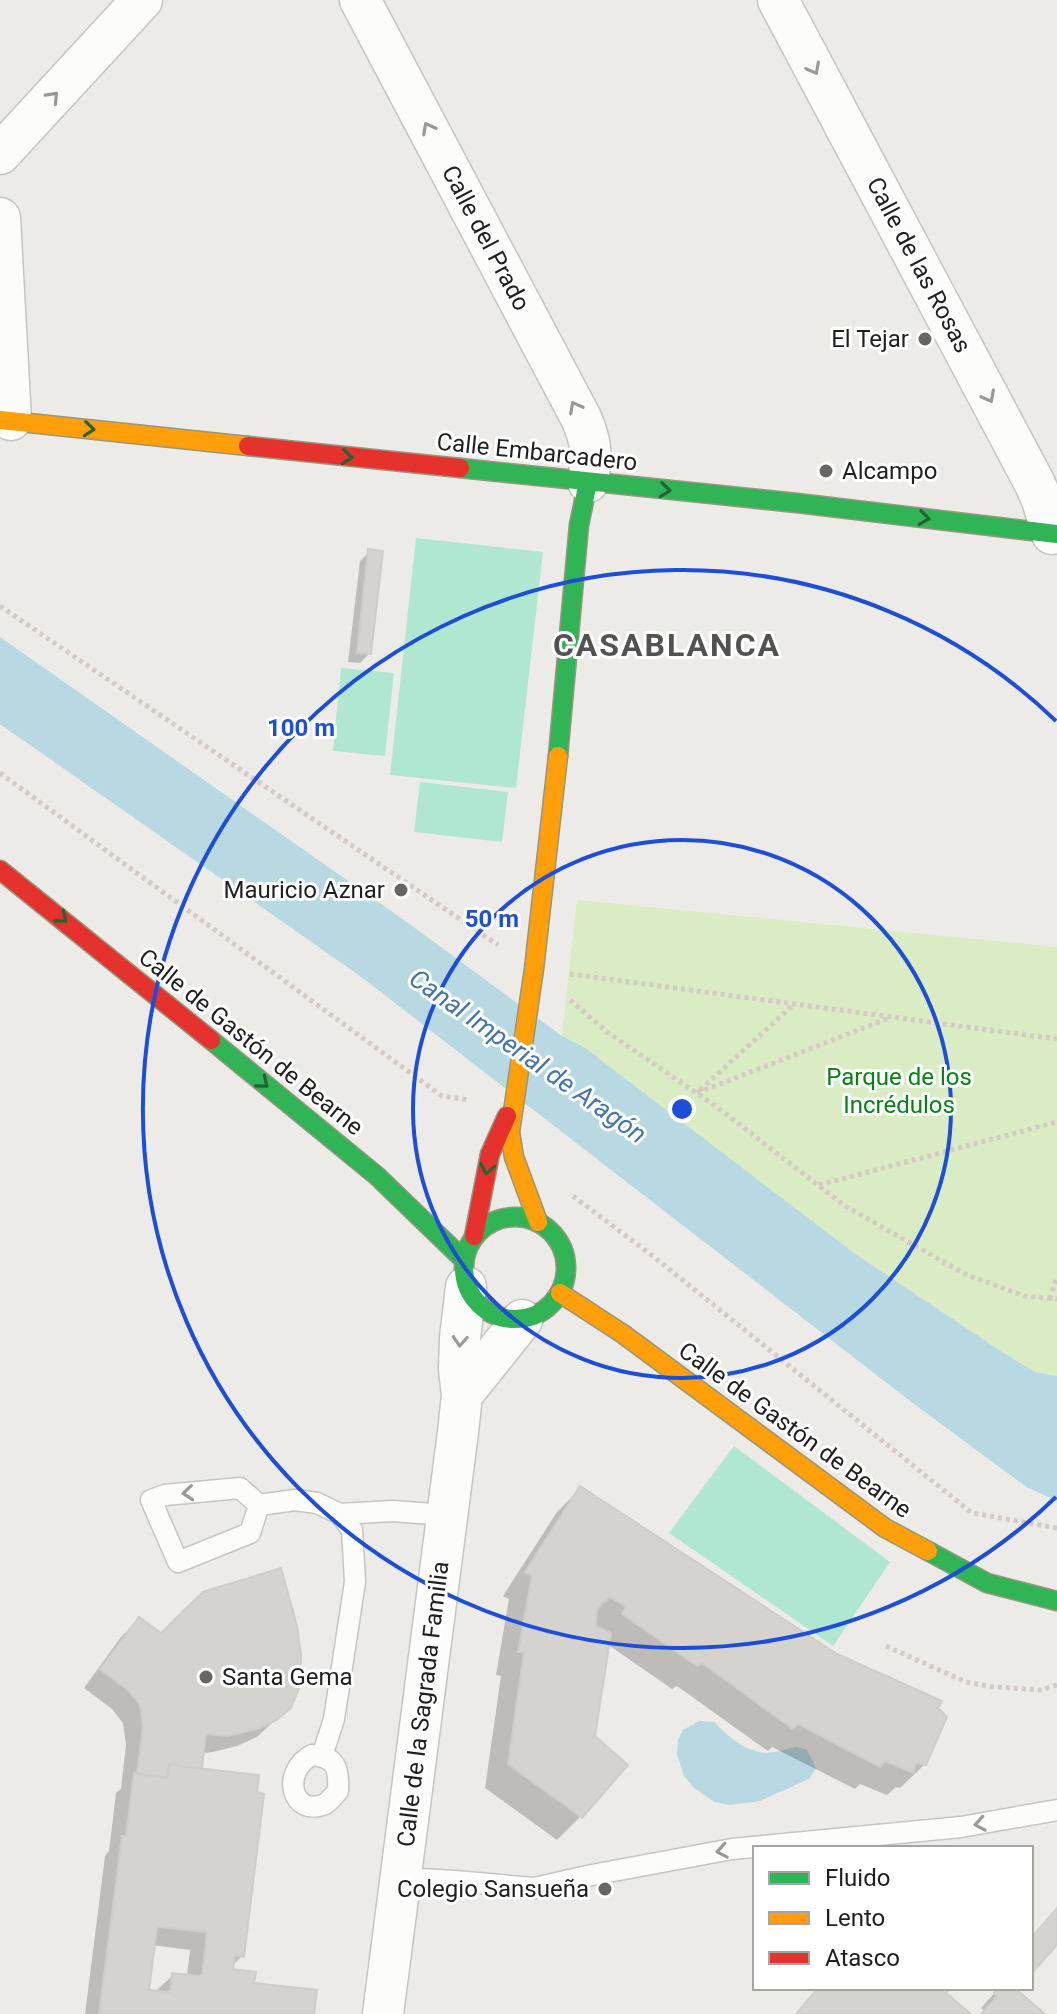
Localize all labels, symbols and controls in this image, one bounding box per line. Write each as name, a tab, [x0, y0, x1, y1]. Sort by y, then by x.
one-way arrow	[805, 61, 820, 75]
one-way arrow	[43, 91, 57, 106]
one-way arrow	[422, 122, 437, 137]
street label: Calle del Prado	[436, 161, 536, 315]
street label: Calle de las Rosas	[861, 172, 977, 358]
place label: El Tejar	[831, 325, 909, 353]
marker: El Tejar	[916, 330, 934, 348]
one-way arrow	[979, 389, 995, 403]
one-way arrow	[570, 401, 585, 416]
one-way arrow	[83, 420, 96, 437]
street label: Calle Embarcadero	[435, 428, 639, 476]
one-way arrow	[341, 448, 354, 465]
place label: Alcampo	[842, 457, 937, 485]
marker: Alcampo	[817, 462, 835, 480]
one-way arrow	[659, 481, 672, 498]
one-way arrow	[917, 509, 930, 526]
district label: CASABLANCA	[553, 626, 781, 664]
text: 100 m	[267, 714, 335, 742]
place label: Mauricio Aznar	[224, 876, 385, 904]
marker: Mauricio Aznar	[392, 881, 410, 899]
text: 50 m	[465, 905, 519, 933]
one-way arrow	[53, 908, 67, 923]
street label: Calle de Gastón de Bearne	[133, 943, 369, 1141]
water label: Canal Imperial de Aragón	[404, 963, 652, 1149]
park label: Parque de los Incrédulos	[826, 1063, 972, 1119]
one-way arrow	[254, 1073, 269, 1087]
centre of rings	[668, 1095, 696, 1123]
one-way arrow	[479, 1162, 496, 1175]
one-way arrow	[452, 1335, 469, 1348]
street label: Calle de Gastón de Bearne	[673, 1336, 917, 1524]
one-way arrow	[181, 1484, 194, 1501]
street label: Calle de la Sagrada Familia	[392, 1560, 454, 1848]
place label: Santa Gema	[222, 1663, 353, 1691]
marker: Santa Gema	[197, 1668, 215, 1686]
one-way arrow	[973, 1814, 987, 1831]
one-way arrow	[715, 1842, 729, 1859]
legend	[753, 1846, 1033, 1990]
text: Fluido	[825, 1864, 890, 1892]
place label: Colegio Sansueña	[397, 1875, 589, 1903]
marker: Colegio Sansueña	[596, 1880, 614, 1898]
text: Lento	[825, 1904, 885, 1932]
text: Atasco	[825, 1944, 900, 1972]

